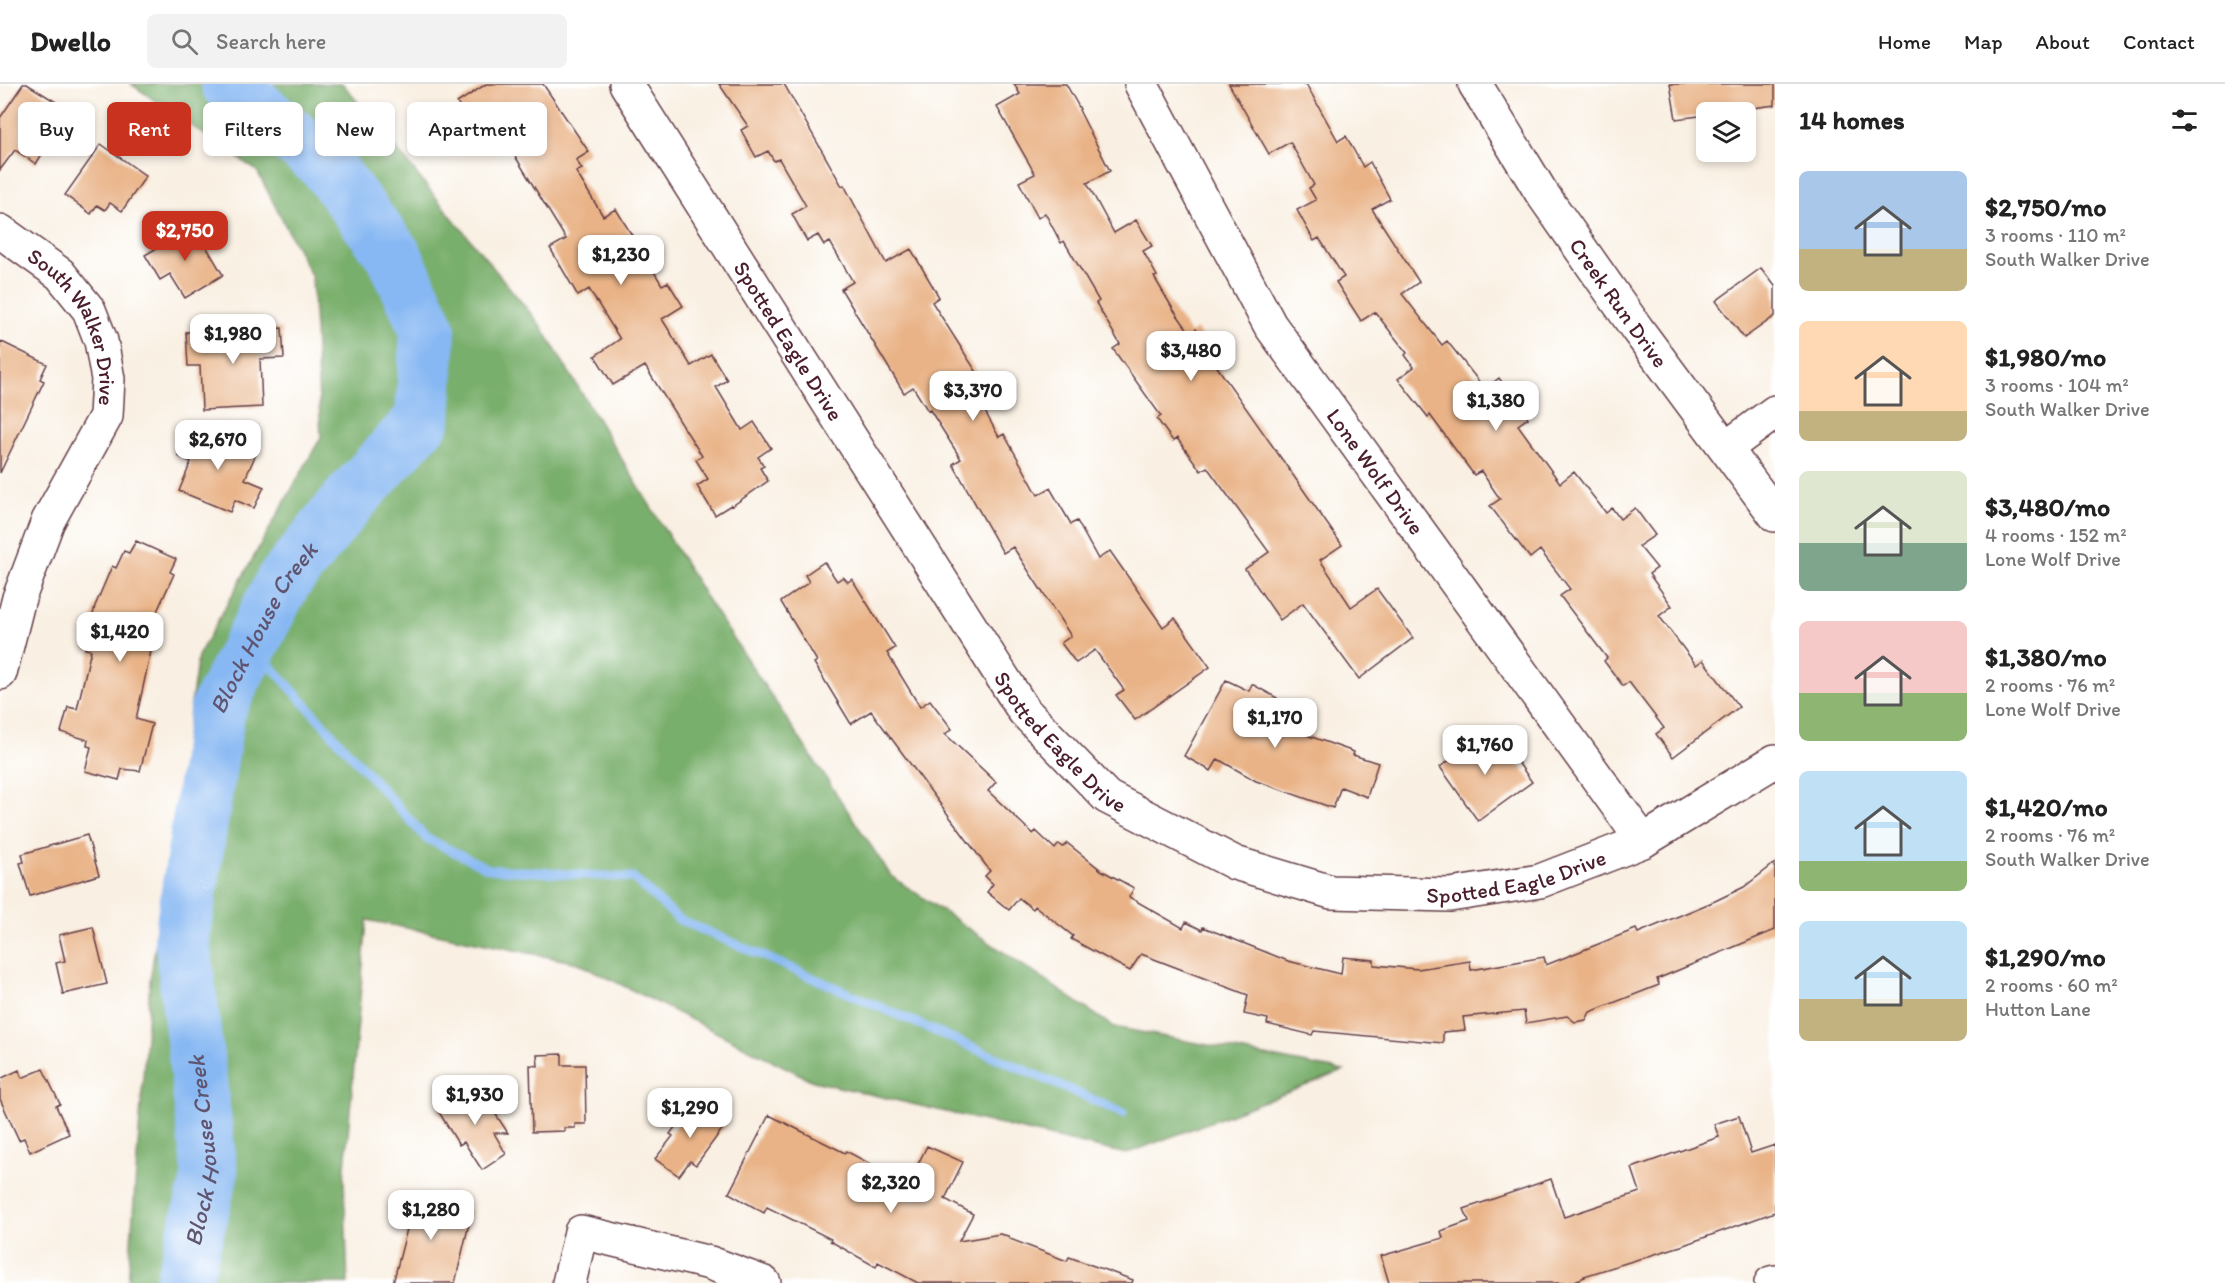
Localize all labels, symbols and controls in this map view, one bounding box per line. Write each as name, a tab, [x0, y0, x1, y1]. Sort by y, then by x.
search box	[147, 14, 567, 68]
text: Dwello	[30, 24, 111, 58]
icon: search	[168, 25, 201, 58]
text: Search here	[216, 28, 326, 55]
text: Home	[1878, 29, 1931, 54]
text: Map	[1964, 29, 2003, 54]
text: About	[2036, 29, 2090, 54]
text: Contact	[2123, 29, 2195, 54]
chip: Buy	[18, 102, 95, 156]
chip: Rent	[107, 102, 191, 156]
chip: Filters	[203, 102, 303, 156]
chip: New	[315, 102, 395, 156]
chip: Apartment	[407, 102, 547, 156]
map controls	[1696, 102, 1756, 162]
button: layers	[1696, 102, 1756, 162]
text: 14 homes	[1799, 104, 1905, 136]
icon: filters	[2168, 104, 2201, 137]
text: $2,750/mo	[1985, 191, 2107, 223]
icon: home	[1847, 195, 1919, 267]
pin: $2,750	[136, 211, 234, 262]
text: $2,750	[156, 218, 214, 242]
text: 3 rooms · 110 m²	[1985, 223, 2126, 247]
street label: Creek Run Drive	[1563, 233, 1674, 373]
pin: $1,230	[572, 235, 670, 286]
street label: South Walker Drive	[22, 242, 121, 406]
text: $1,230	[592, 242, 650, 266]
text: South Walker Drive	[1985, 247, 2150, 271]
street label: Spotted Eagle Drive	[728, 256, 849, 426]
pin: $1,980	[184, 314, 282, 365]
text: $1,980	[204, 321, 262, 345]
pin: $3,480	[1142, 331, 1240, 382]
text: $3,480	[1160, 338, 1222, 362]
text: $1,980/mo	[1985, 341, 2106, 373]
icon: home	[1847, 345, 1919, 417]
pin: $3,370	[924, 371, 1022, 422]
text: 3 rooms · 104 m²	[1985, 373, 2129, 397]
text: $3,370	[944, 378, 1002, 402]
pin: $1,380	[1447, 381, 1545, 432]
text: $1,380	[1467, 388, 1525, 412]
text: South Walker Drive	[1985, 397, 2150, 421]
street label: Lone Wolf Drive	[1321, 403, 1430, 540]
pin: $2,670	[169, 420, 267, 471]
text: $2,670	[189, 427, 247, 451]
text: $3,480/mo	[1985, 491, 2110, 523]
icon: home	[1847, 495, 1919, 567]
text: 4 rooms · 152 m²	[1985, 523, 2127, 547]
water label: Block House Creek	[203, 535, 324, 718]
text: Lone Wolf Drive	[1985, 547, 2121, 571]
pin: $1,420	[71, 612, 169, 663]
text: $1,420	[90, 619, 150, 643]
text: $1,380/mo	[1985, 641, 2107, 673]
icon: home	[1847, 645, 1919, 717]
street label: Spotted Eagle Drive	[988, 666, 1131, 819]
text: 2 rooms · 76 m²	[1985, 673, 2115, 697]
text: Lone Wolf Drive	[1985, 697, 2121, 721]
pin: $1,170	[1226, 698, 1324, 749]
text: $1,170	[1247, 705, 1303, 729]
pin: $1,760	[1436, 725, 1534, 776]
text: $1,760	[1457, 732, 1513, 756]
text: $1,420/mo	[1985, 791, 2108, 823]
icon: home	[1847, 795, 1919, 867]
text: 2 rooms · 76 m²	[1985, 823, 2115, 847]
street label: Spotted Eagle Drive	[1426, 844, 1610, 909]
text: South Walker Drive	[1985, 847, 2150, 871]
text: $1,290/mo	[1985, 941, 2106, 973]
icon: home	[1847, 945, 1919, 1017]
text: 2 rooms · 60 m²	[1985, 973, 2118, 997]
text: Hutton Lane	[1985, 997, 2091, 1021]
water label: Block House Creek	[178, 1052, 226, 1249]
pin: $1,930	[426, 1075, 524, 1126]
text: $1,930	[446, 1082, 504, 1106]
pin: $1,290	[641, 1088, 739, 1139]
text: $1,290	[661, 1095, 719, 1119]
pin: $2,320	[842, 1163, 940, 1214]
text: $2,320	[861, 1170, 921, 1194]
pin: $1,280	[382, 1190, 480, 1241]
text: $1,280	[402, 1197, 460, 1221]

